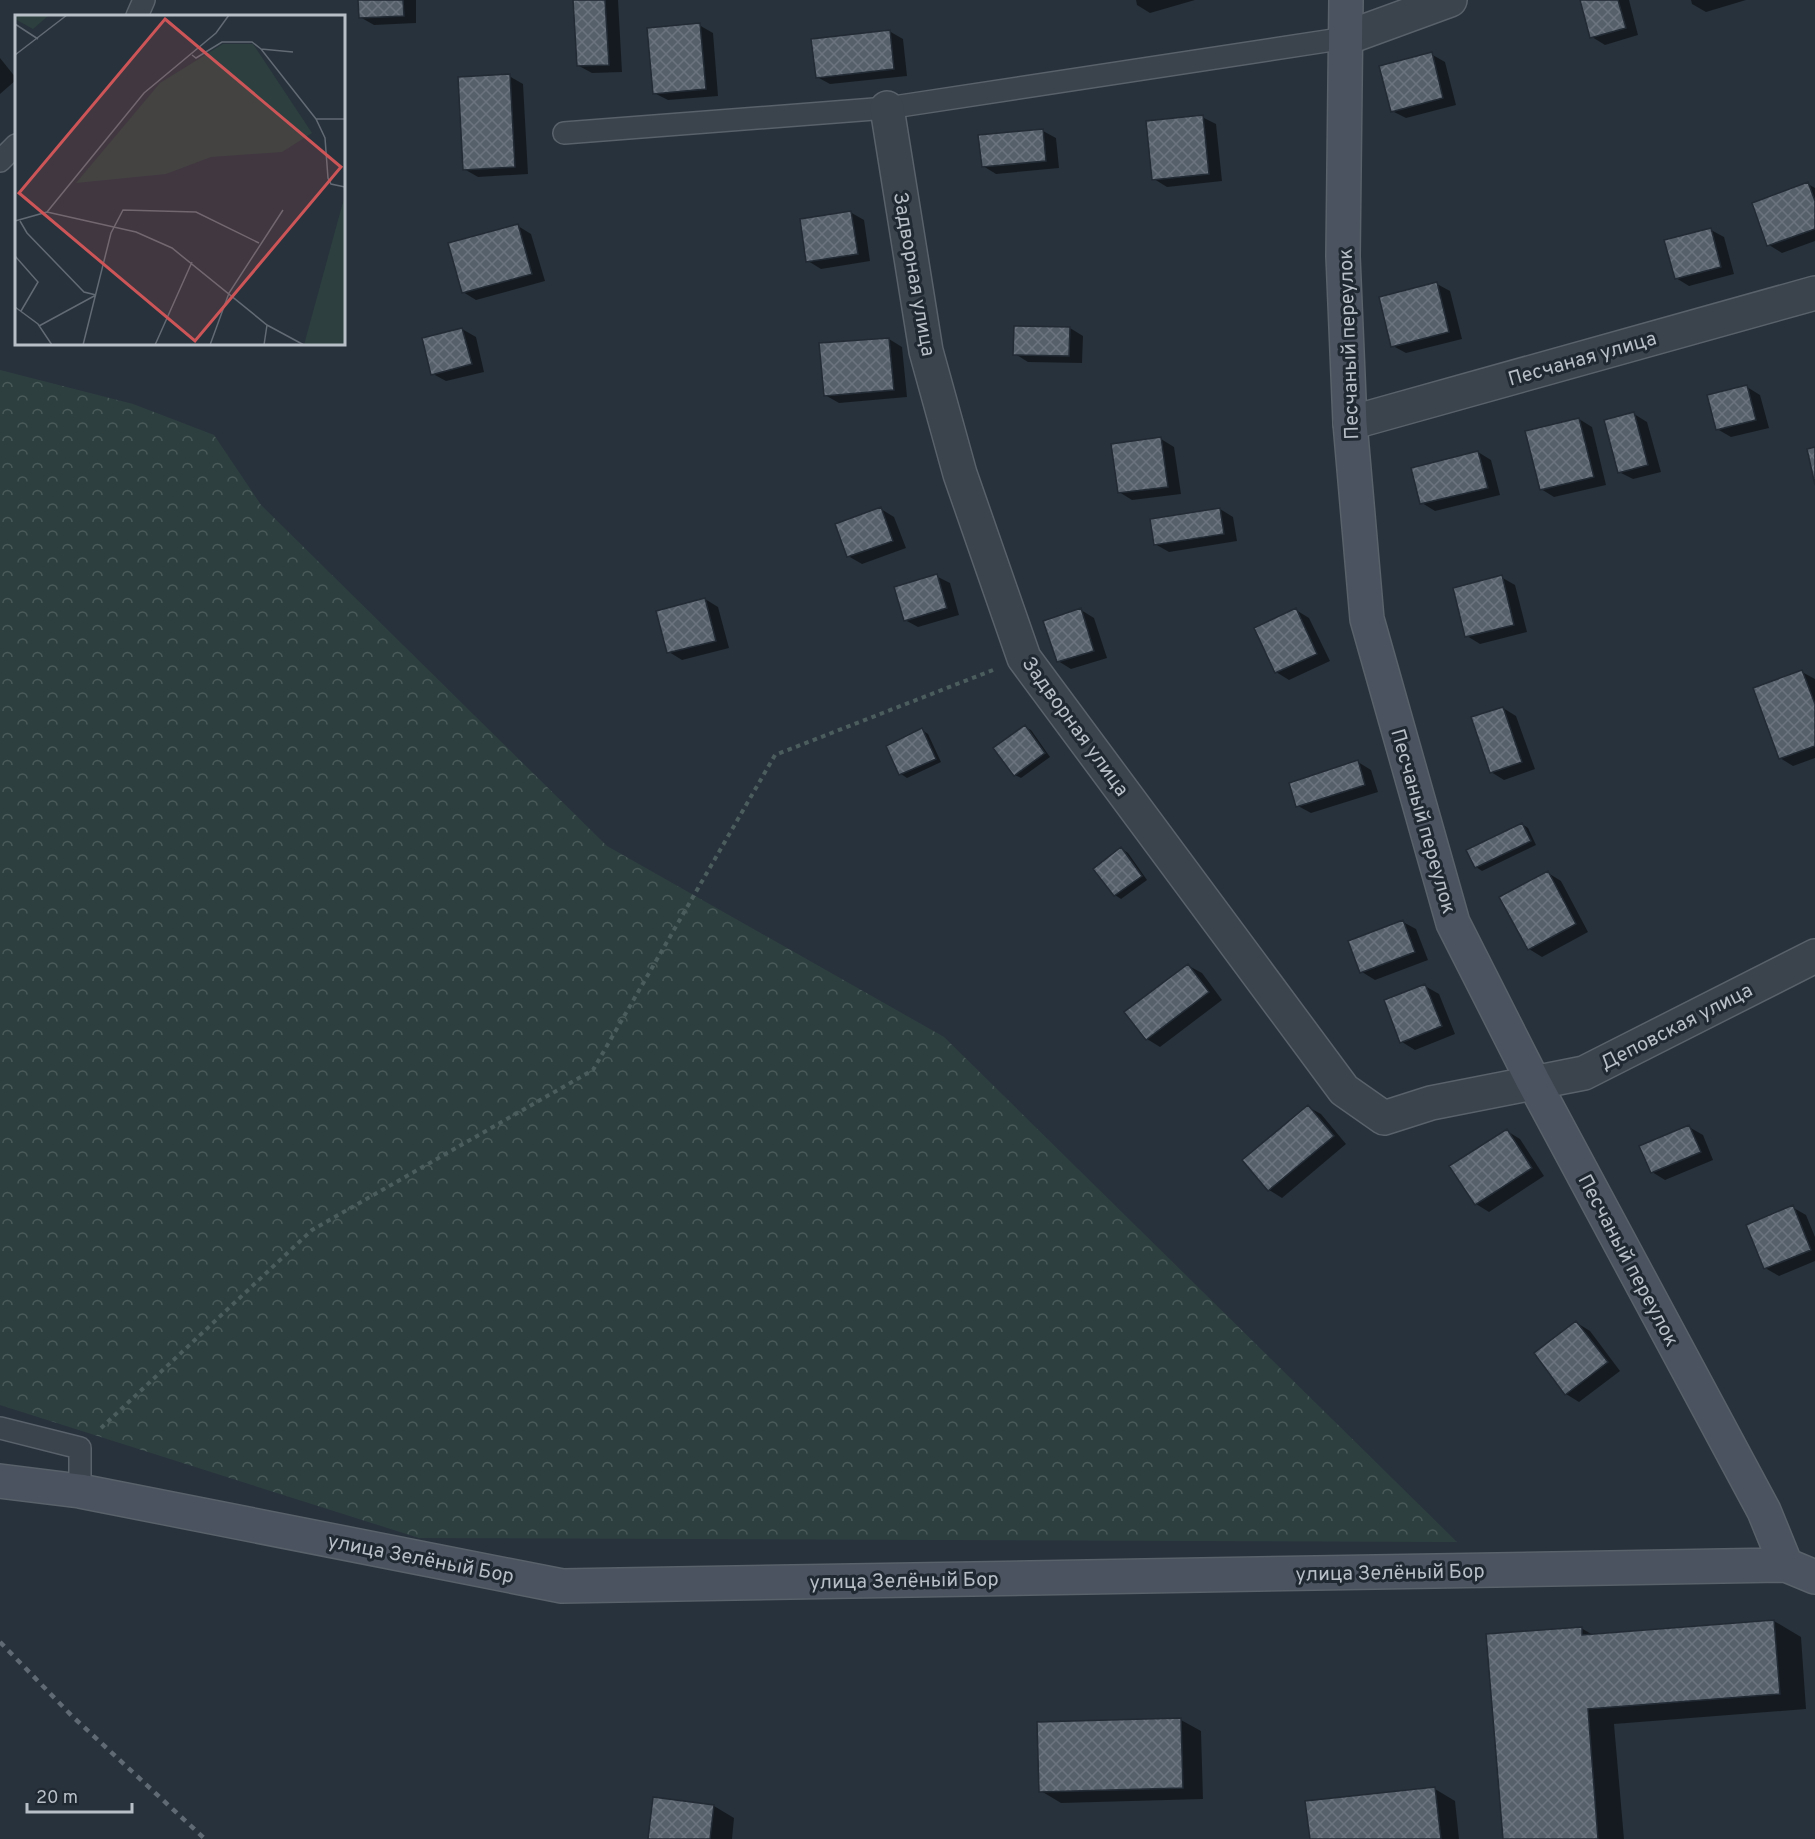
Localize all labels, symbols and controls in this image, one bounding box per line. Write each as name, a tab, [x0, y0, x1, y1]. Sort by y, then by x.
inset map	[15, 15, 345, 345]
street label: Задворная улица	[886, 190, 940, 359]
street label: Песчаный переулок	[1334, 248, 1366, 440]
street label: Песчаная улица	[1505, 326, 1660, 394]
street label: Задворная улица	[1015, 652, 1134, 802]
street label: Песчаный переулок	[1383, 726, 1461, 917]
street label: Деповская улица	[1596, 978, 1758, 1077]
street label: Песчаный переулок	[1571, 1170, 1684, 1352]
street label: улица Зелёный Бор	[325, 1529, 516, 1591]
street label: улица Зелёный Бор	[1295, 1559, 1485, 1589]
street label: улица Зелёный Бор	[809, 1567, 999, 1597]
scale bar	[27, 1776, 132, 1814]
text: 20 m	[36, 1787, 78, 1810]

